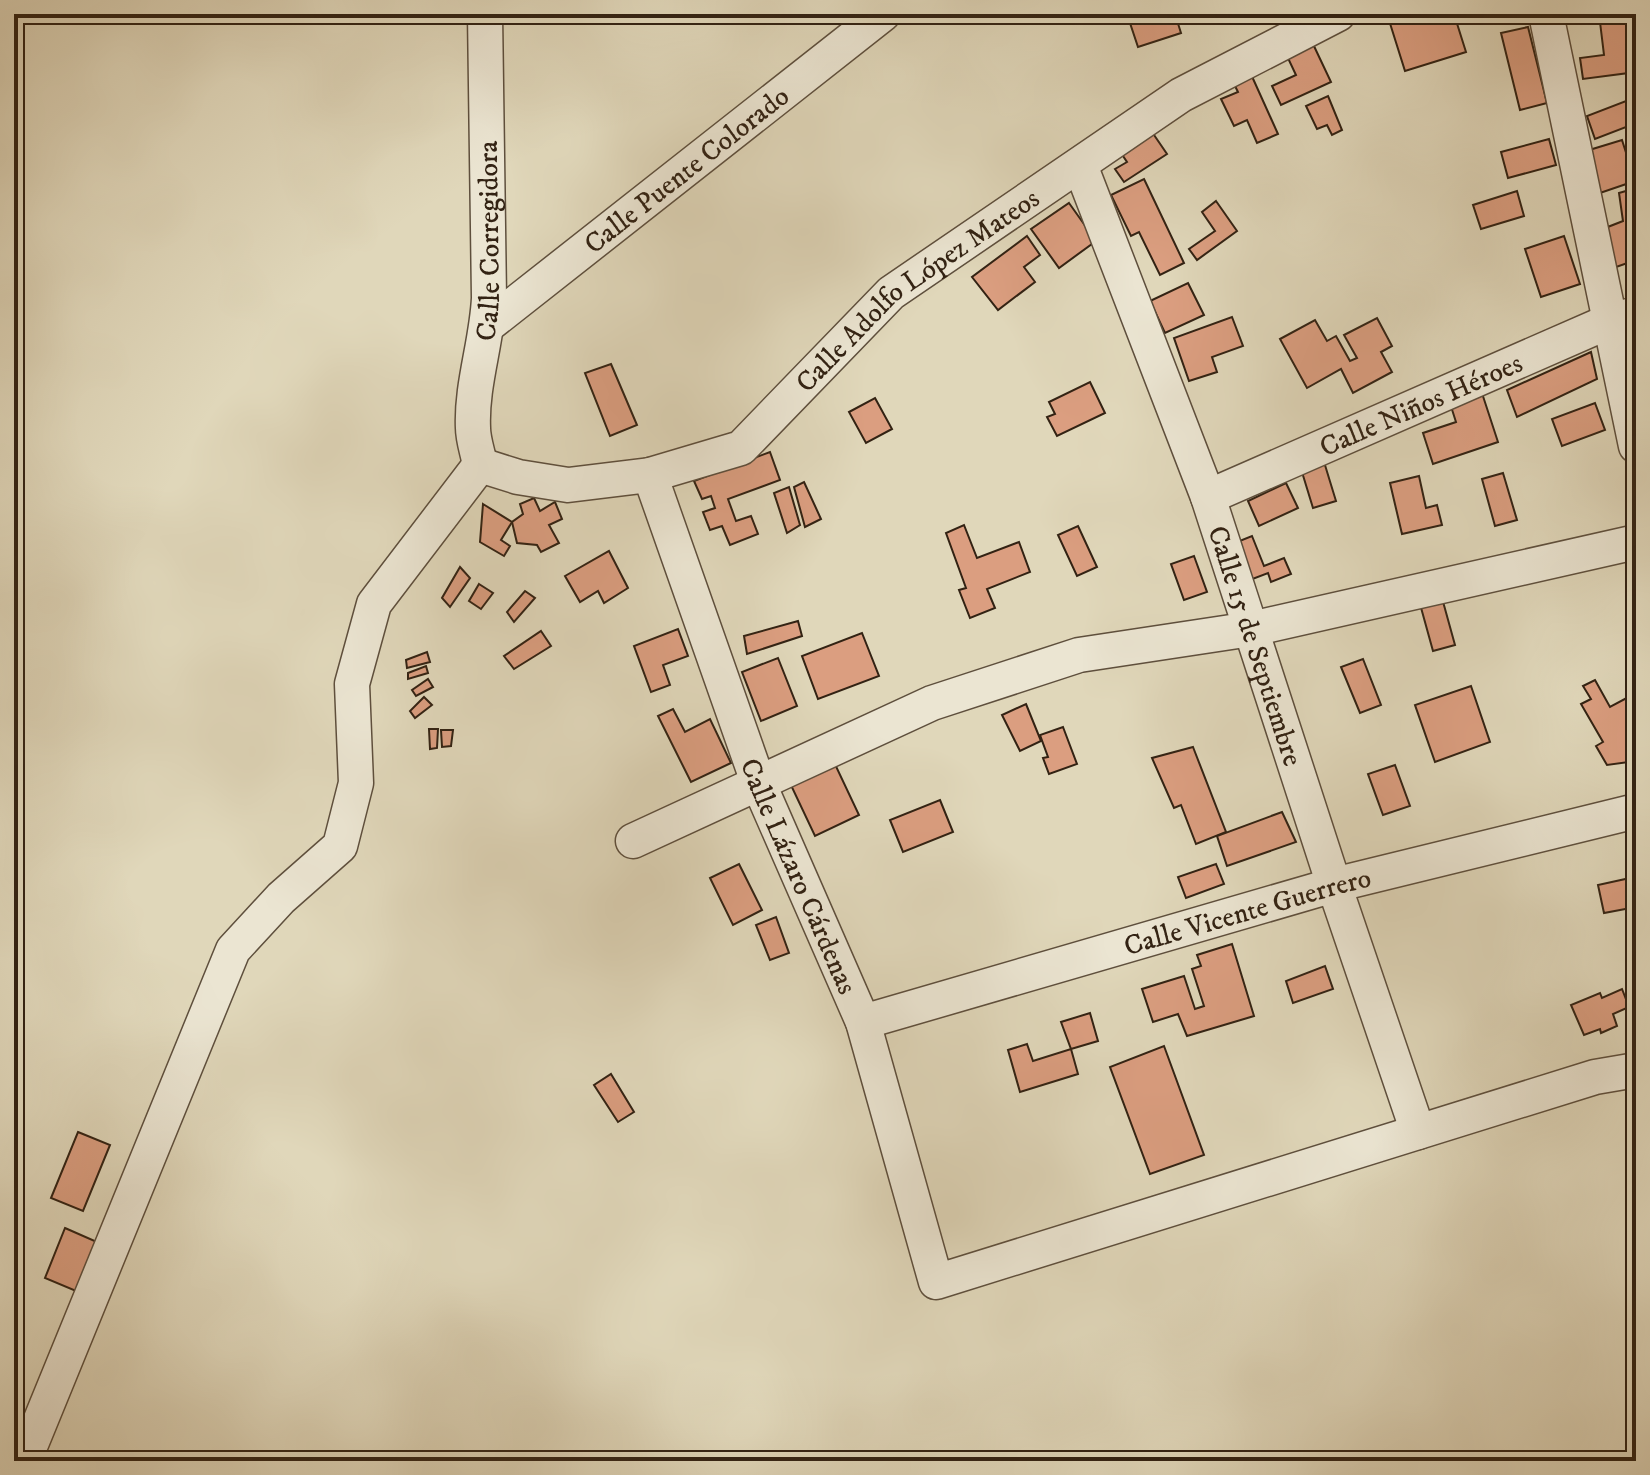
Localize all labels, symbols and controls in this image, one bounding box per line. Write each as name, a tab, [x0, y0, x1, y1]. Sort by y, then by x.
street label: Calle Puente Colorado	[577, 79, 796, 262]
street label: Calle Corregidora	[468, 140, 508, 344]
street label: Calle Adolfo López Mateos	[789, 181, 1046, 400]
street label: Calle Niños Héroes	[1314, 346, 1528, 465]
street label: Calle 15 de Septiembre	[1199, 521, 1310, 771]
street label: Calle Lázaro Cárdenas	[732, 754, 865, 1000]
street label: Calle Vicente Guerrero	[1120, 861, 1375, 964]

